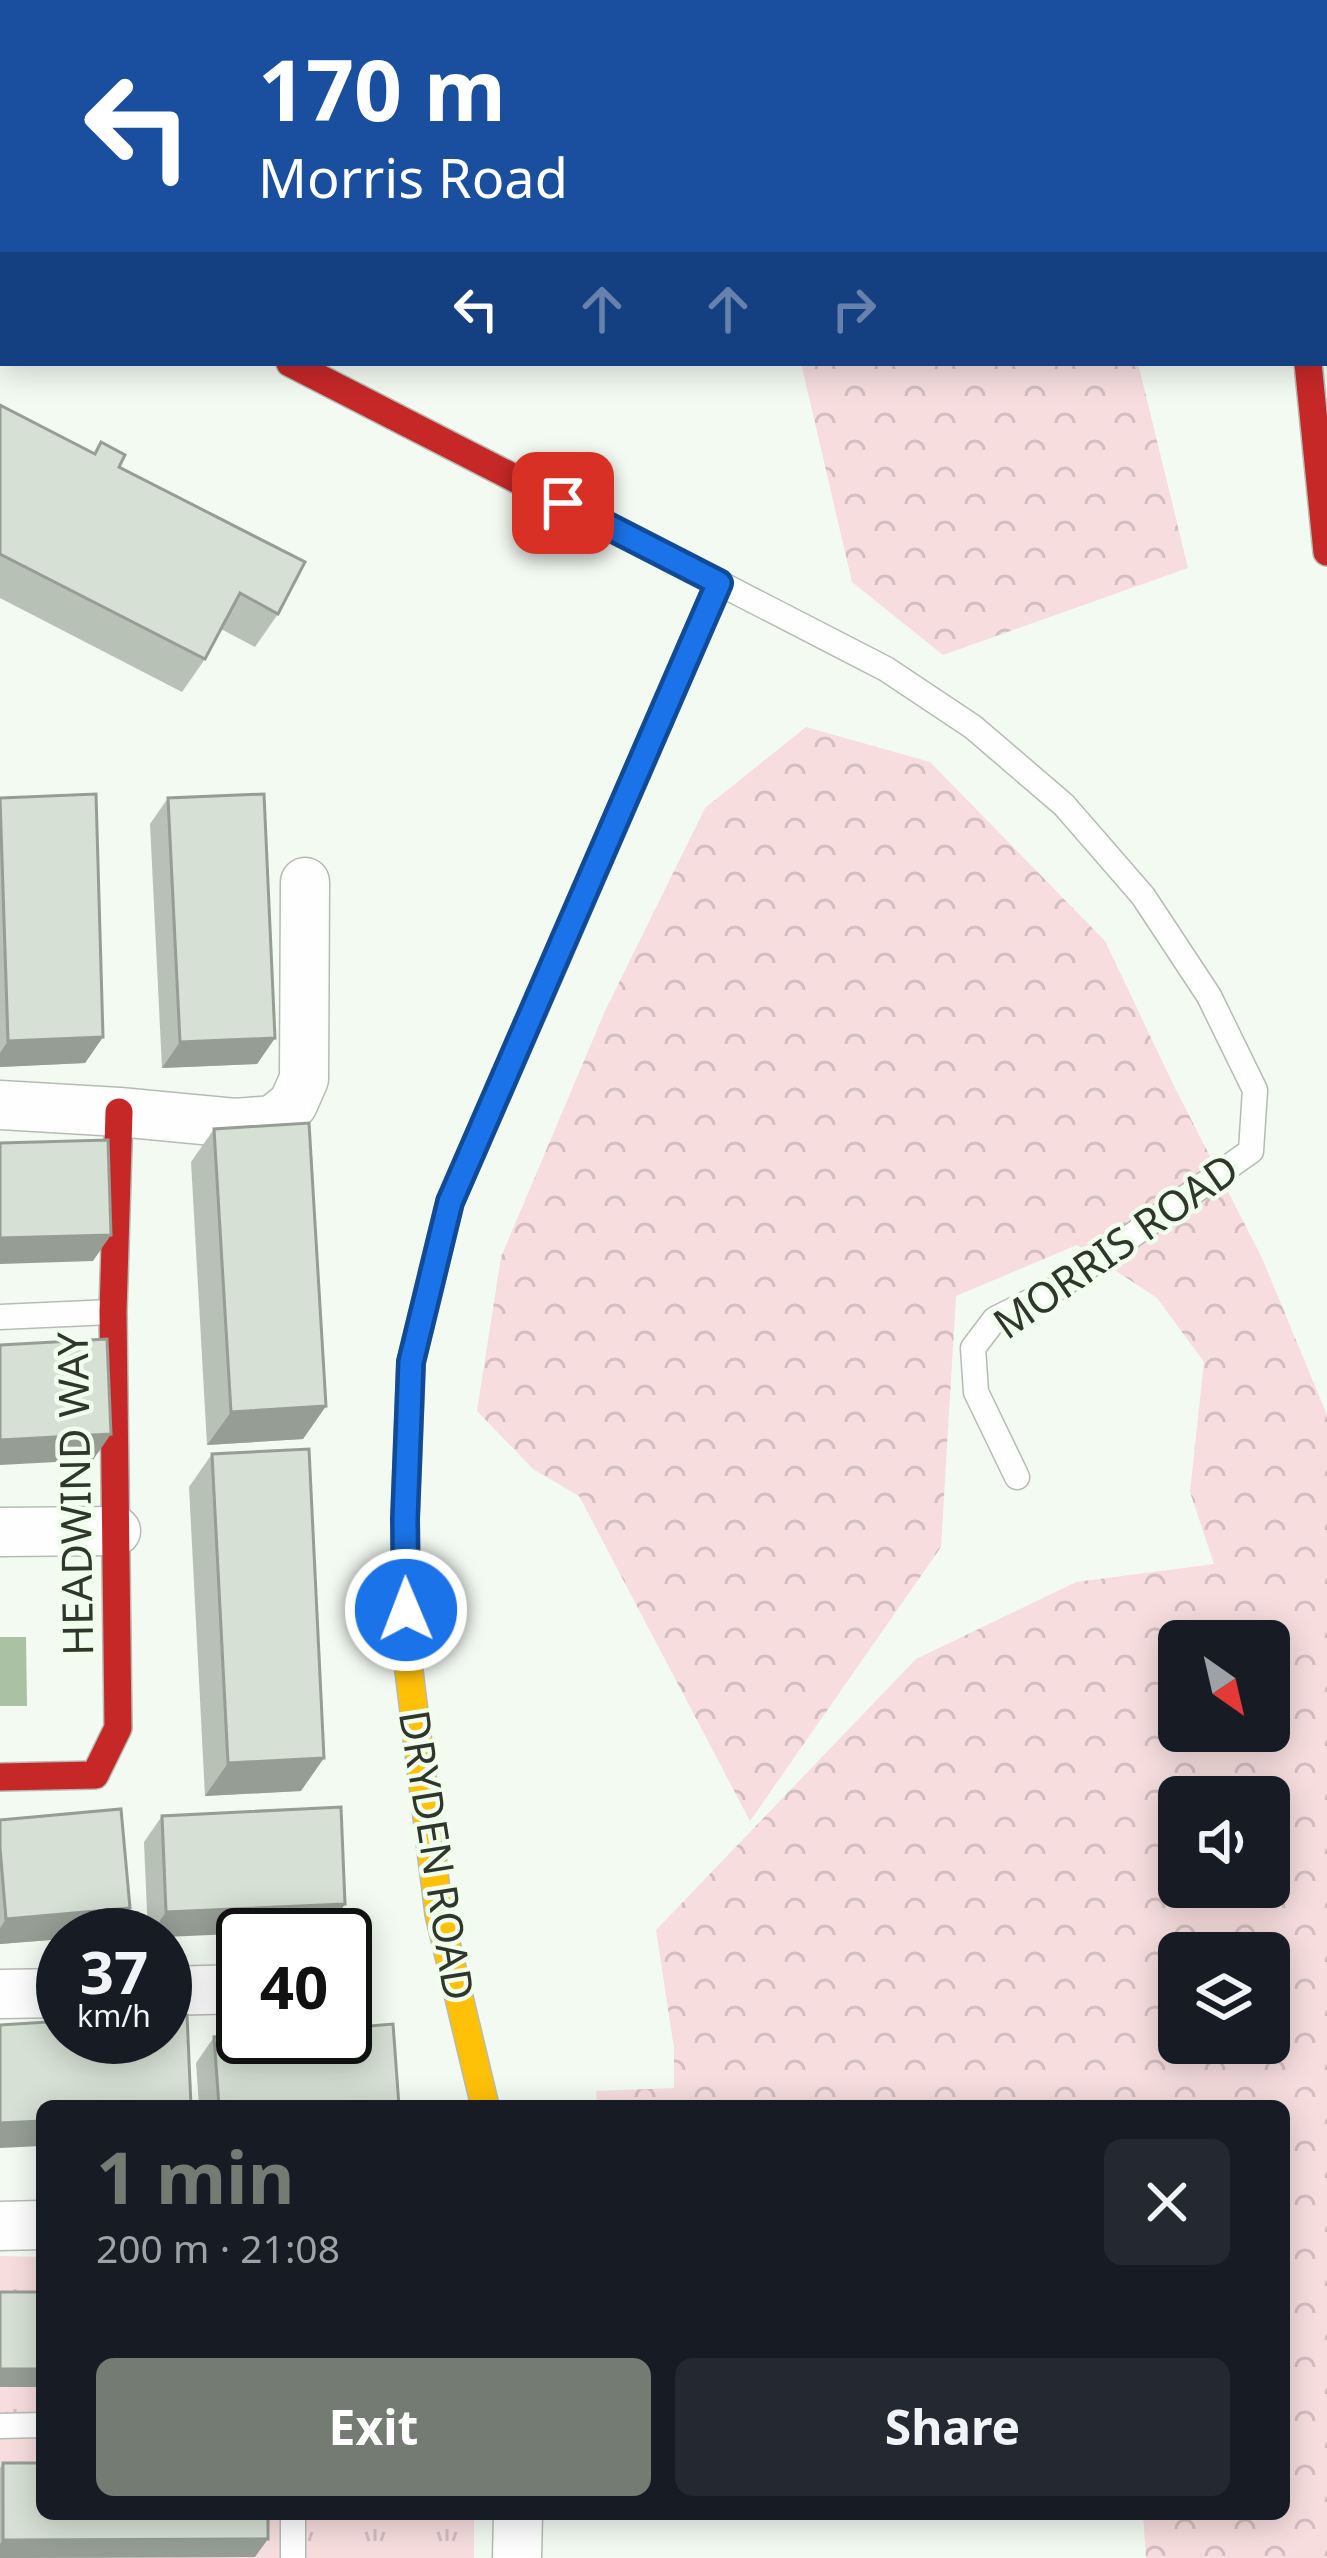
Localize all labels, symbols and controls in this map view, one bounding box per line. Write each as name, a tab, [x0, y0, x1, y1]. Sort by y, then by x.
text: 170 m	[258, 31, 506, 146]
icon: left	[60, 48, 216, 204]
text: Morris Road	[258, 140, 568, 214]
icon: left	[443, 276, 509, 342]
icon: ahead	[569, 276, 635, 342]
icon: ahead	[695, 276, 761, 342]
icon: right	[821, 276, 887, 342]
pin	[512, 452, 614, 554]
icon: arrive	[530, 470, 596, 536]
street label: MORRIS ROAD	[981, 1139, 1249, 1351]
street label: HEADWIND WAY	[43, 1331, 105, 1656]
position arrow	[343, 1547, 469, 1673]
north arrow	[1158, 1620, 1290, 1752]
map controls	[1158, 1620, 1290, 2064]
street label: DRYDEN ROAD	[387, 1706, 489, 2004]
button: sound	[1158, 1776, 1290, 1908]
speed limit sign: 40	[216, 1908, 372, 2064]
text: 37	[80, 1930, 148, 2012]
button: layers	[1158, 1932, 1290, 2064]
text: km/h	[77, 1995, 151, 2036]
text: 1 min	[96, 2127, 294, 2225]
button: close	[1104, 2139, 1230, 2265]
text: 200 m · 21:08	[96, 2221, 340, 2274]
button: Exit	[96, 2358, 651, 2496]
button: Share	[675, 2358, 1230, 2496]

